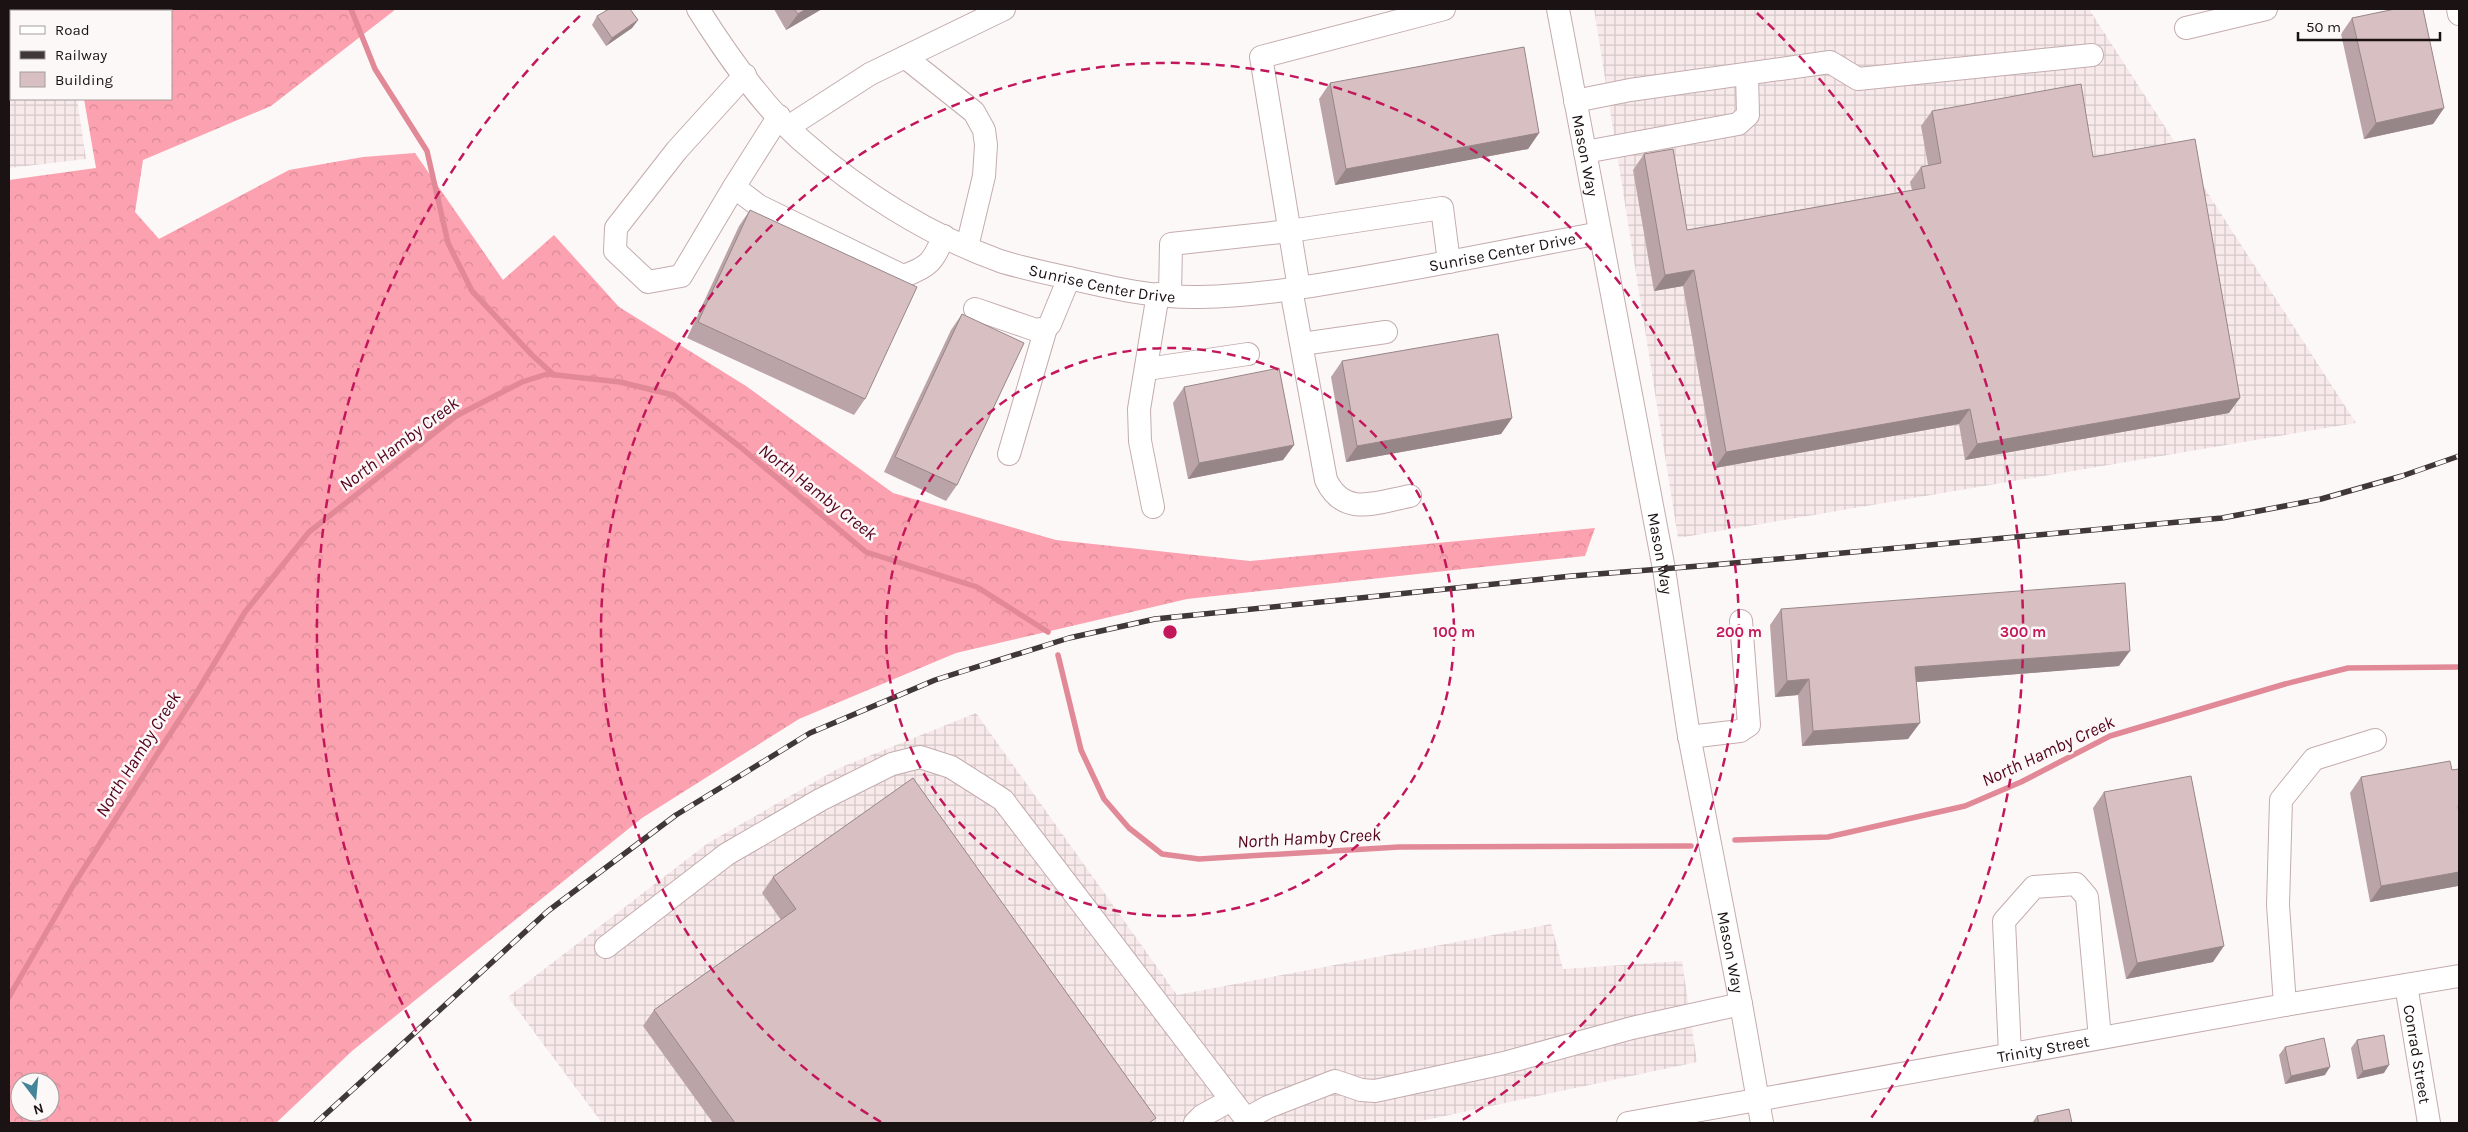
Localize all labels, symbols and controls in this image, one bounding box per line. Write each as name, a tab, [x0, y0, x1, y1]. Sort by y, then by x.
legend	[10, 10, 172, 100]
scale bar	[2298, 10, 2440, 42]
text: 50 m	[2306, 18, 2341, 36]
text: Road	[55, 21, 90, 39]
text: Railway	[55, 46, 107, 64]
text: Building	[55, 71, 113, 89]
street label: Mason Way	[1569, 113, 1603, 199]
street label: Sunrise Center Drive	[1427, 228, 1577, 275]
street label: Sunrise Center Drive	[1027, 260, 1176, 306]
water label: North Hamby Creek	[335, 391, 464, 496]
water label: North Hamby Creek	[755, 439, 882, 546]
street label: Mason Way	[1644, 511, 1677, 596]
centre of rings	[1161, 623, 1179, 641]
text: 100 m	[1433, 623, 1475, 641]
text: 200 m	[1716, 623, 1762, 641]
text: 300 m	[2000, 623, 2046, 641]
water label: North Hamby Creek	[91, 686, 186, 821]
water label: North Hamby Creek	[1978, 710, 2119, 791]
water label: North Hamby Creek	[1237, 823, 1382, 853]
street label: Mason Way	[1714, 910, 1748, 995]
street label: Conrad Street	[2400, 1003, 2435, 1105]
street label: Trinity Street	[1996, 1031, 2091, 1066]
north arrow	[10, 1072, 60, 1122]
text: N	[31, 1099, 46, 1119]

